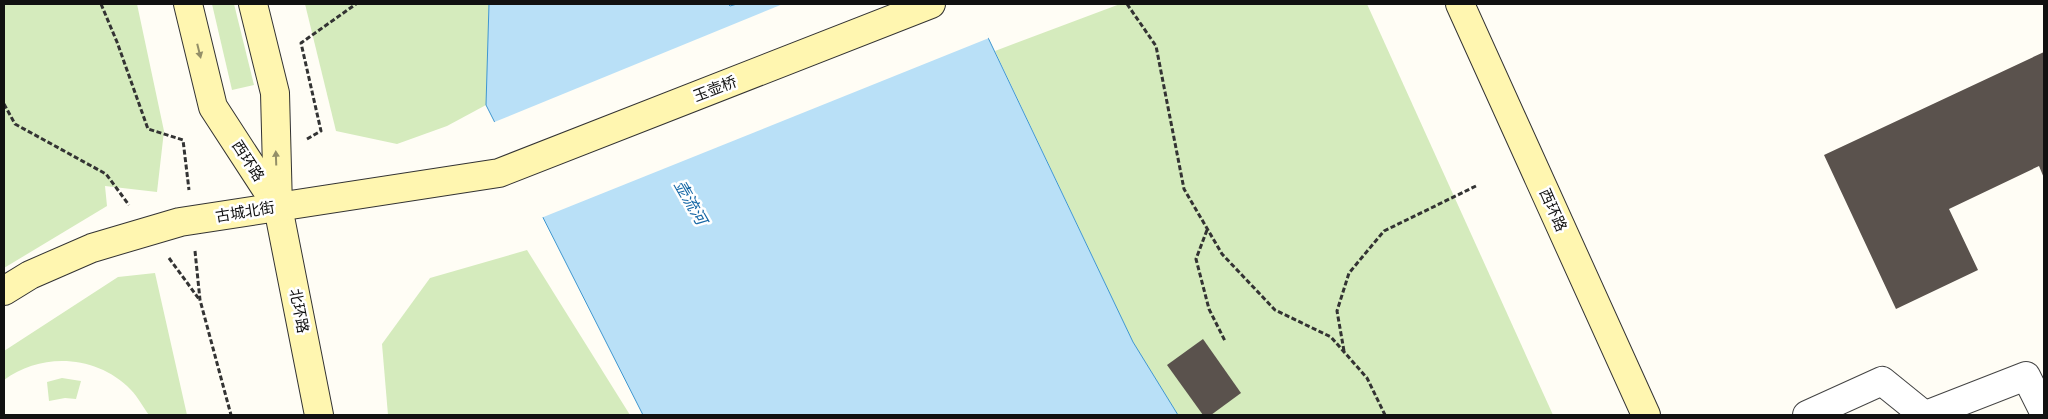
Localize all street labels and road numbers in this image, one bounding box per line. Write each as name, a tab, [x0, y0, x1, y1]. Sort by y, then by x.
street label: 玉壶桥	[690, 72, 739, 105]
street label: 西环路	[228, 137, 269, 185]
street label: 西环路	[1536, 185, 1571, 234]
street label: 古城北街	[214, 197, 276, 226]
street label: 北环路	[286, 287, 313, 335]

